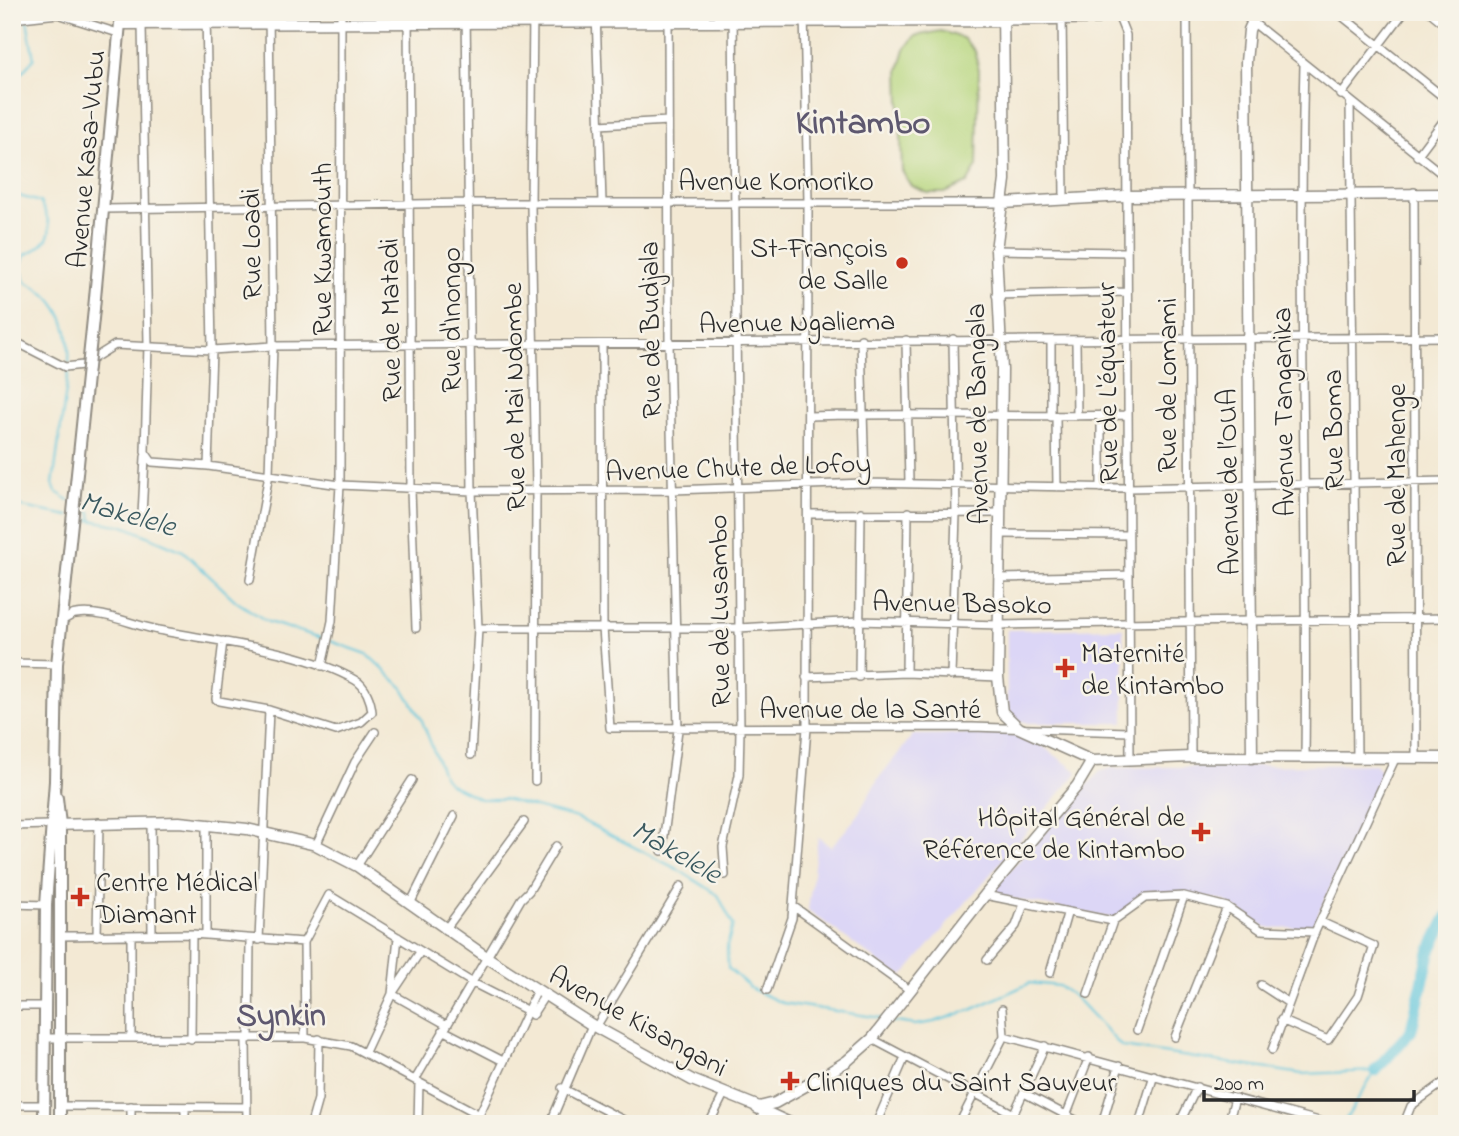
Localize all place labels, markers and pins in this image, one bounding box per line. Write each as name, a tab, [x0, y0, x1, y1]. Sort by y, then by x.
place label: St-François de Salle	[750, 230, 888, 303]
marker: St-François de Salle	[894, 255, 910, 271]
place label: Maternité de Kintambo	[1081, 635, 1224, 708]
marker: Maternité de Kintambo	[1055, 658, 1075, 678]
place label: Hôpital Général de Référence de Kintambo	[923, 799, 1185, 872]
marker: Hôpital Général de Référence de Kintambo	[1191, 822, 1211, 842]
place label: Centre Médical Diamant	[95, 864, 258, 937]
marker: Centre Médical Diamant	[70, 887, 90, 907]
place label: Cliniques du Saint Sauveur	[806, 1064, 1117, 1105]
marker: Cliniques du Saint Sauveur	[780, 1071, 800, 1091]

